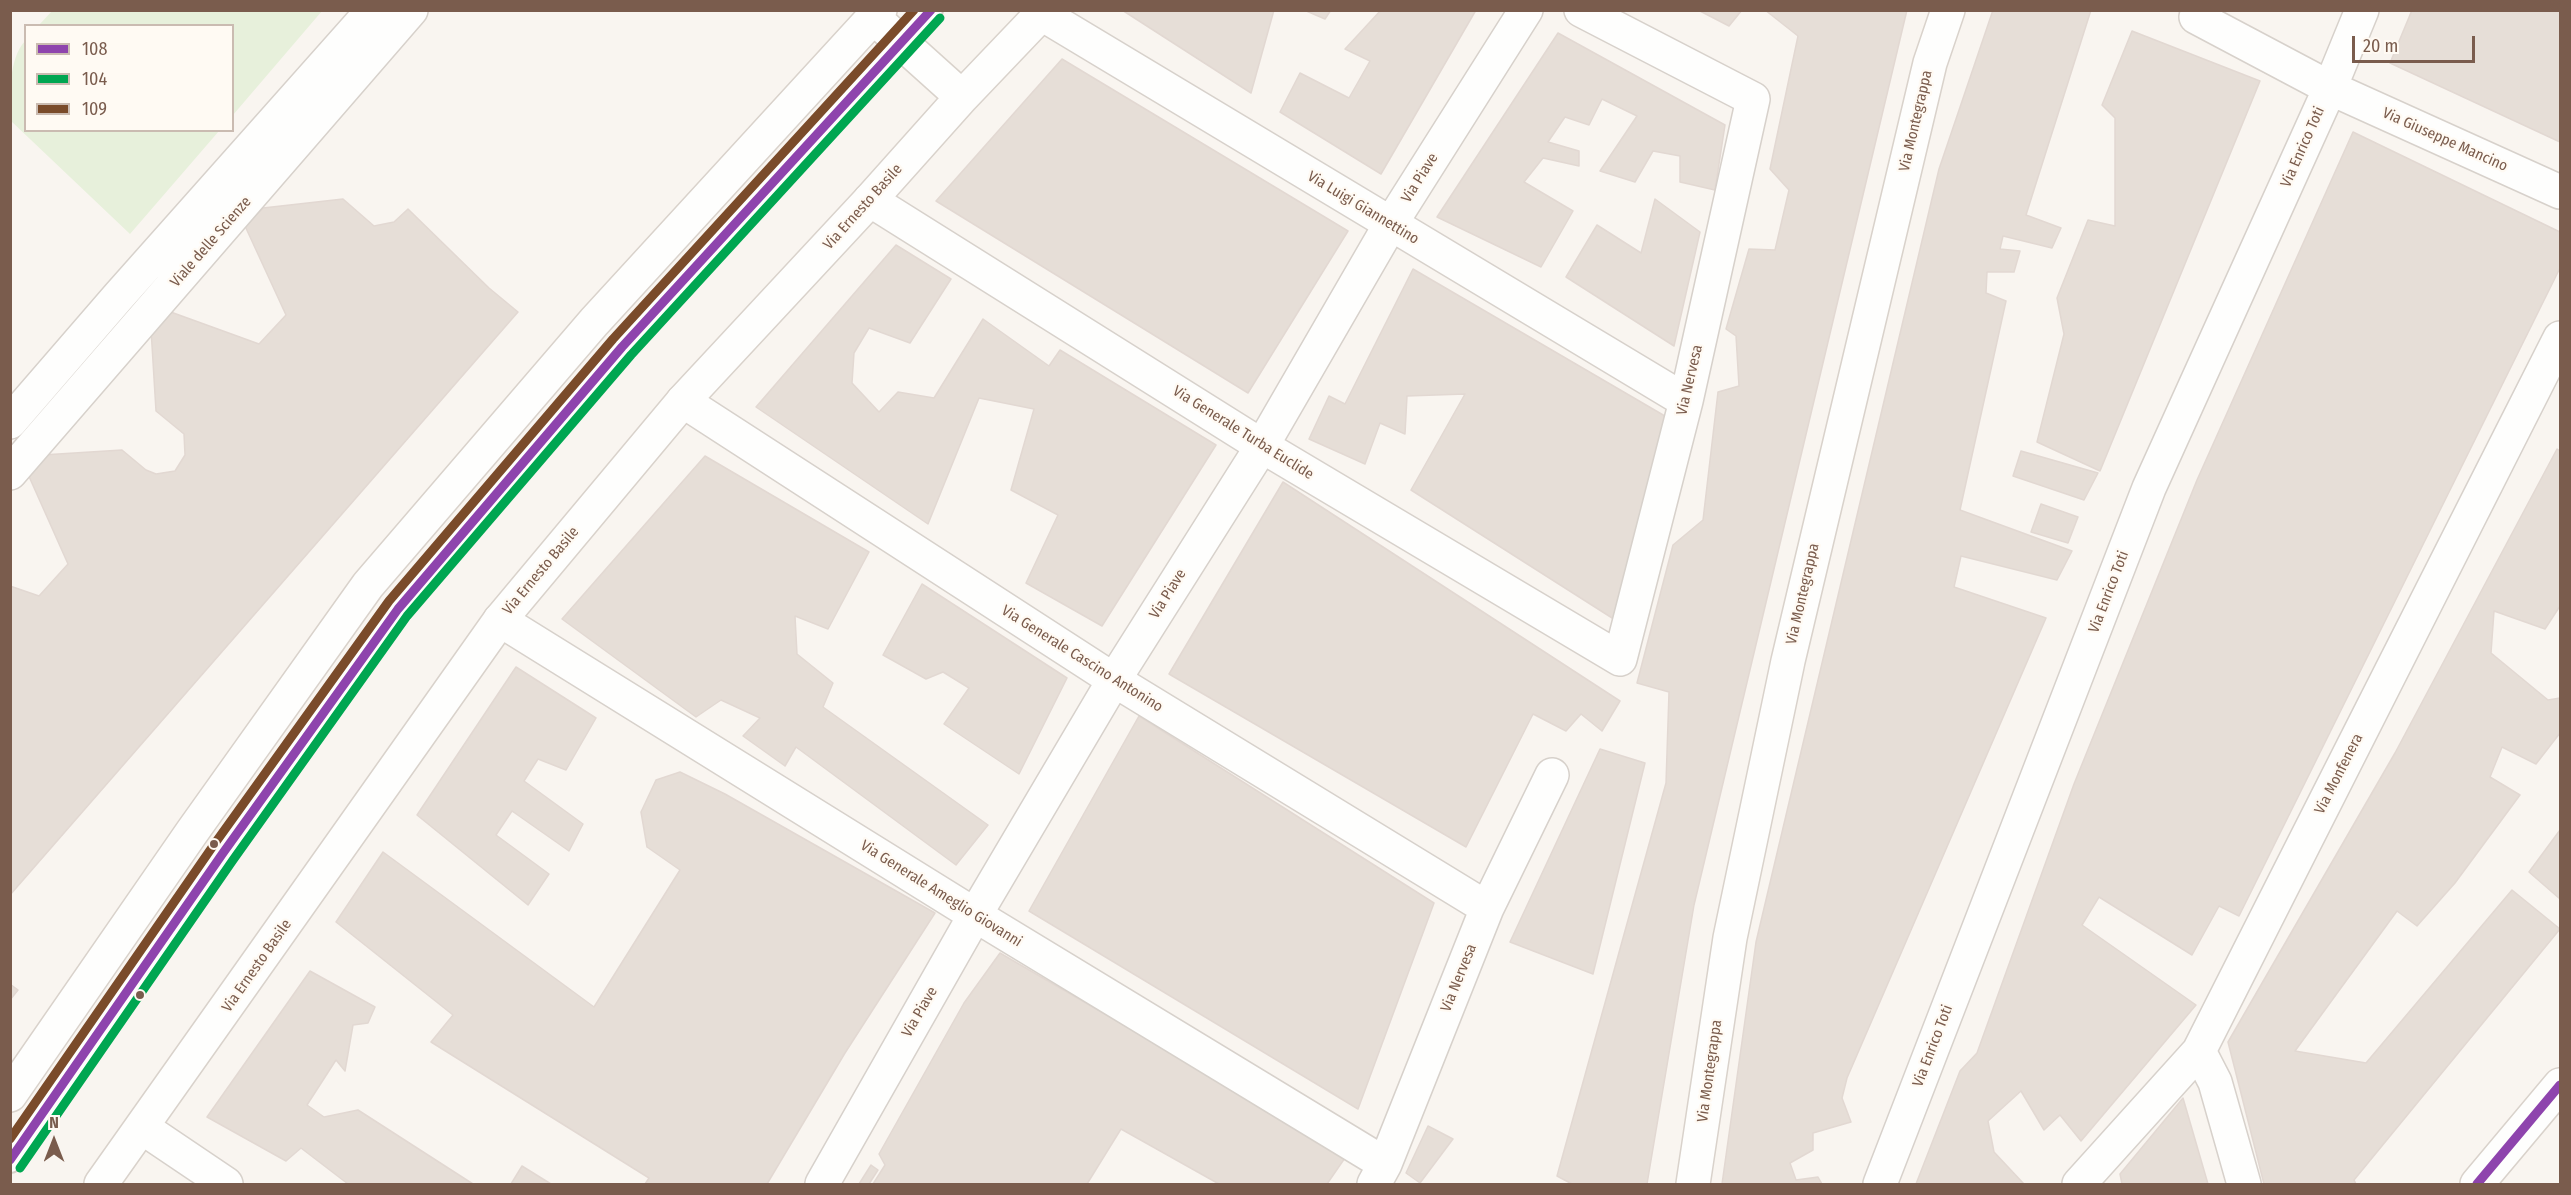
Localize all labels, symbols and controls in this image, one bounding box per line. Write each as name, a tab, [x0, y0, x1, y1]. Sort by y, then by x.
legend	[24, 24, 234, 132]
scale bar	[2355, 24, 2478, 62]
text: 20 m	[2363, 35, 2398, 57]
text: 108	[82, 38, 107, 60]
text: 104	[82, 68, 107, 90]
street label: Via Montegrappa	[1896, 69, 1936, 173]
text: 109	[82, 98, 107, 120]
street label: Via Enrico Toti	[2277, 104, 2329, 190]
street label: Via Giuseppe Mancino	[2380, 104, 2510, 176]
street label: Via Piave	[1398, 150, 1442, 206]
street label: Via Ernesto Basile	[820, 160, 906, 254]
street label: Via Luigi Giannettino	[1304, 168, 1422, 248]
street label: Viale delle Scienze	[167, 193, 255, 291]
street label: Via Nervesa	[1673, 343, 1707, 417]
street label: Via Generale Turba Euclide	[1169, 382, 1317, 484]
street label: Via Ernesto Basile	[499, 523, 583, 619]
street label: Via Montegrappa	[1783, 542, 1823, 646]
street label: Via Enrico Toti	[2085, 548, 2133, 636]
street label: Via Piave	[1146, 566, 1190, 622]
street label: Via Generale Cascino Antonino	[998, 602, 1166, 716]
street label: Via Monfenera	[2311, 731, 2367, 817]
street label: Via Generale Ameglio Giovanni	[857, 837, 1025, 951]
unlabelled marker	[208, 838, 220, 850]
street label: Via Ernesto Basile	[218, 916, 296, 1016]
street label: Via Nervesa	[1437, 941, 1481, 1015]
street label: Via Piave	[898, 984, 942, 1040]
unlabelled marker	[134, 989, 146, 1001]
street label: Via Enrico Toti	[1909, 1002, 1957, 1090]
street label: Via Montegrappa	[1694, 1019, 1726, 1123]
north arrow	[24, 1111, 84, 1171]
text: N	[49, 1113, 59, 1132]

